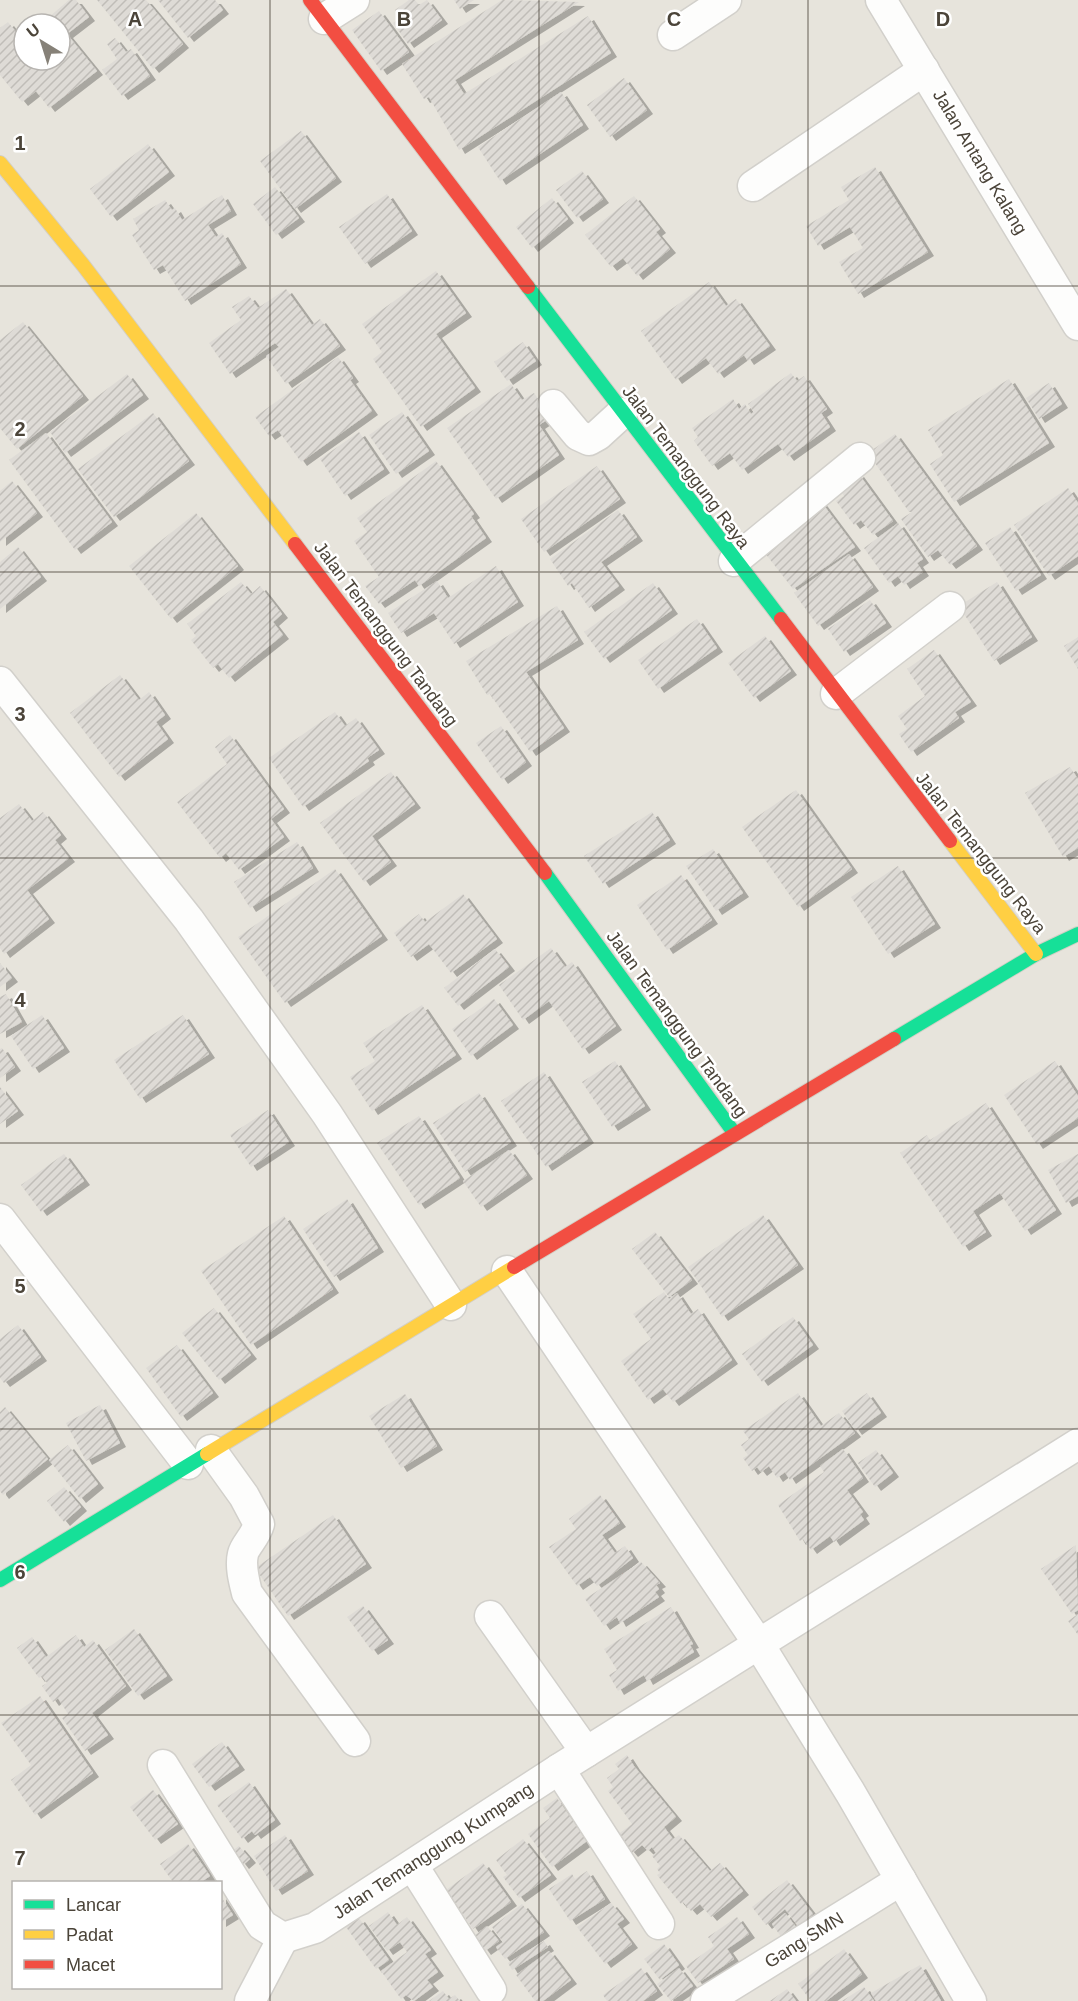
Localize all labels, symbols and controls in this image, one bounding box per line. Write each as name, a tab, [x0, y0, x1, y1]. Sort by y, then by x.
text: A	[128, 8, 142, 30]
text: B	[397, 8, 411, 30]
text: C	[667, 8, 681, 30]
text: D	[936, 8, 950, 30]
north arrow	[12, 12, 72, 72]
text: U	[23, 20, 43, 41]
street label: Jalan Antang Kalang	[929, 86, 1031, 238]
text: 1	[14, 132, 26, 154]
street label: Jalan Temanggung Raya	[618, 382, 754, 553]
text: 2	[14, 418, 26, 440]
street label: Jalan Temanggung Tandang	[310, 538, 462, 730]
text: 3	[14, 703, 26, 725]
street label: Jalan Temanggung Raya	[912, 769, 1051, 938]
street label: Jalan Temanggung Tandang	[603, 927, 751, 1121]
text: 4	[14, 989, 26, 1011]
text: 5	[14, 1275, 26, 1297]
text: 6	[14, 1561, 26, 1583]
street label: Jalan Temanggung Kumpang	[329, 1779, 537, 1923]
text: 7	[14, 1847, 26, 1869]
legend	[12, 1881, 222, 1989]
text: Lancar	[66, 1895, 121, 1915]
street label: Gang SMN	[761, 1908, 847, 1972]
text: Padat	[66, 1925, 113, 1945]
text: Macet	[66, 1955, 115, 1975]

